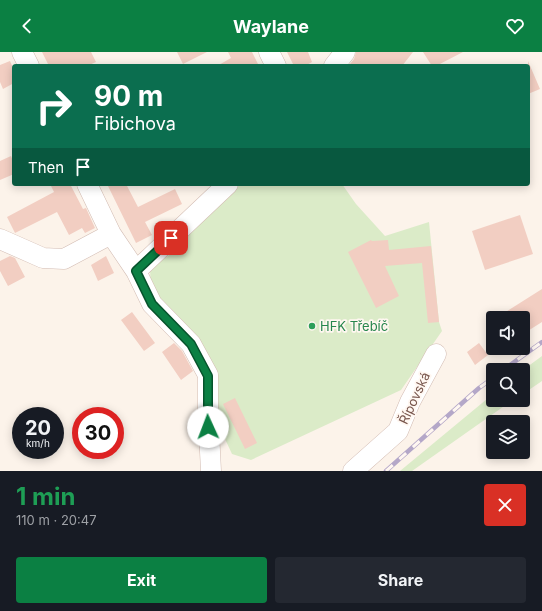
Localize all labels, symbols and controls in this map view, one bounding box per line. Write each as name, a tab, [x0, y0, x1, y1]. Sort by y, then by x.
icon: back	[16, 15, 38, 37]
icon: heart	[504, 15, 526, 37]
text: Waylane	[233, 16, 309, 37]
text: 90 m	[94, 79, 163, 113]
icon: right	[28, 80, 80, 132]
text: Fibichova	[94, 113, 176, 134]
icon: arrive	[72, 156, 94, 178]
text: Then	[28, 158, 64, 177]
pin	[154, 221, 188, 255]
icon: arrive	[160, 227, 182, 249]
map controls	[486, 311, 530, 459]
button: sound	[486, 311, 530, 355]
place label: HFK Třebíč	[320, 318, 388, 334]
marker: HFK Třebíč	[307, 321, 317, 331]
button: search	[486, 363, 530, 407]
street label: Řípovská	[395, 369, 433, 427]
position arrow	[187, 406, 229, 448]
speed limit sign: 30	[72, 407, 124, 459]
button: layers	[486, 415, 530, 459]
text: 20	[25, 416, 51, 440]
text: km/h	[26, 437, 50, 449]
text: 1 min	[16, 482, 75, 511]
button: close	[484, 484, 526, 526]
text: 110 m · 20:47	[16, 512, 97, 528]
button: Exit	[16, 557, 267, 603]
button: Share	[275, 557, 526, 603]

